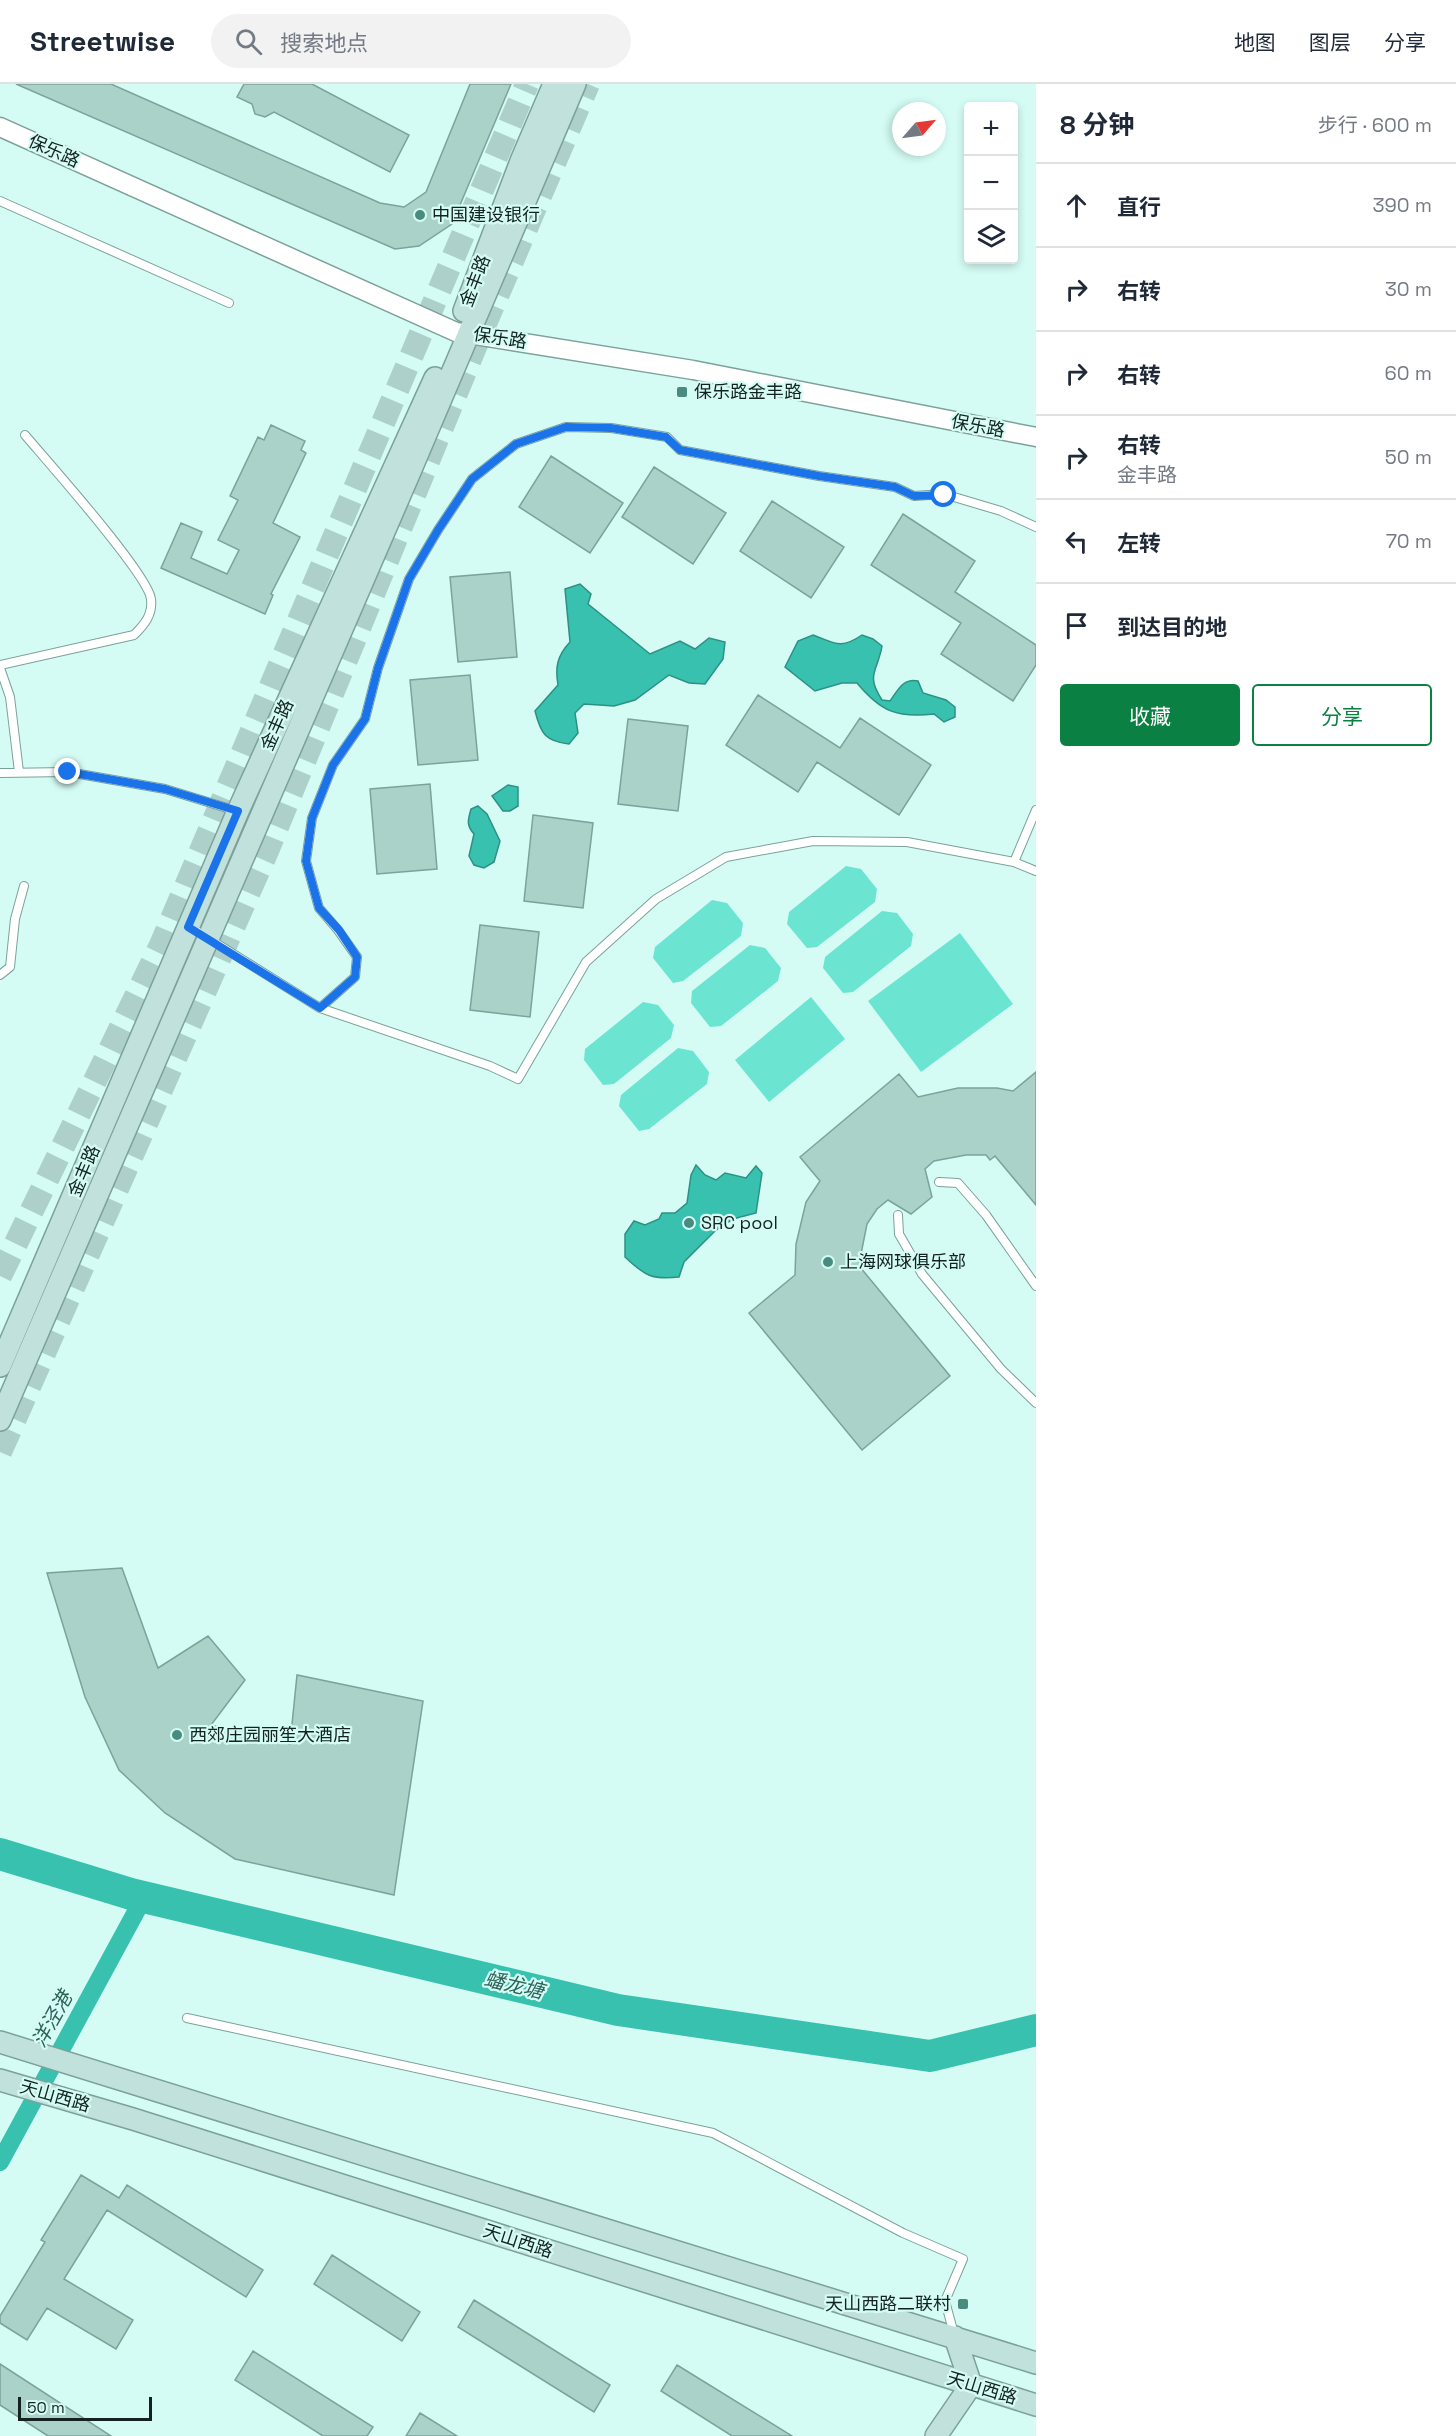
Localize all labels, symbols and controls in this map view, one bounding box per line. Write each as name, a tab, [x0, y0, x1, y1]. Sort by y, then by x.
search box	[211, 14, 631, 68]
text: Streetwise	[30, 23, 175, 59]
icon: search	[232, 25, 265, 58]
text: 搜索地点	[280, 29, 368, 57]
text: 地图	[1234, 29, 1276, 56]
text: 图层	[1309, 29, 1351, 56]
text: 分享	[1384, 29, 1426, 56]
north arrow	[892, 102, 946, 156]
map controls	[964, 102, 1018, 264]
button: +	[964, 102, 1018, 156]
text: 8 分钟	[1060, 108, 1134, 142]
text: 步行 · 600 m	[1318, 112, 1432, 138]
street label: 保乐路	[25, 129, 84, 172]
button: −	[964, 156, 1018, 210]
icon: ahead	[1060, 189, 1093, 222]
text: 390 m	[1373, 192, 1432, 218]
text: 直行	[1117, 193, 1161, 221]
place label: 中国建设银行	[432, 203, 540, 226]
marker: 中国建设银行	[413, 208, 427, 222]
button: layers	[964, 210, 1018, 264]
street label: 金丰路	[454, 251, 495, 310]
icon: right	[1060, 273, 1093, 306]
text: 30 m	[1385, 276, 1432, 302]
text: 右转	[1117, 277, 1161, 305]
street label: 保乐路	[472, 322, 529, 353]
icon: right	[1060, 357, 1093, 390]
text: 60 m	[1385, 360, 1432, 386]
text: 右转	[1117, 361, 1161, 389]
place label: 保乐路金丰路	[694, 380, 802, 403]
marker: 保乐路金丰路	[675, 385, 689, 399]
street label: 保乐路	[949, 409, 1007, 442]
text: 右转	[1117, 431, 1161, 459]
icon: right	[1060, 441, 1093, 474]
text: 50 m	[1385, 444, 1432, 470]
text: 金丰路	[1117, 462, 1177, 488]
route start	[930, 481, 956, 507]
icon: left	[1060, 525, 1093, 558]
text: 70 m	[1386, 528, 1432, 554]
text: 左转	[1117, 529, 1161, 557]
icon: arrive	[1060, 609, 1093, 642]
text: 到达目的地	[1117, 613, 1227, 641]
button: 收藏	[1060, 684, 1240, 746]
button: 分享	[1252, 684, 1432, 746]
street label: 金丰路	[255, 695, 298, 754]
route end	[54, 758, 80, 784]
street label: 金丰路	[62, 1141, 105, 1200]
place label: SRC pool	[701, 1211, 778, 1234]
marker: SRC pool	[682, 1216, 696, 1230]
place label: 上海网球俱乐部	[840, 1250, 966, 1273]
marker: 上海网球俱乐部	[821, 1255, 835, 1269]
place label: 西郊庄园丽笙大酒店	[189, 1723, 351, 1746]
marker: 西郊庄园丽笙大酒店	[170, 1728, 184, 1742]
water label: 蟠龙塘	[482, 1966, 549, 2005]
water label: 洋泾港	[26, 1984, 79, 2052]
street label: 天山西路	[17, 2075, 93, 2116]
street label: 天山西路	[480, 2218, 556, 2263]
place label: 天山西路二联村	[825, 2292, 951, 2315]
marker: 天山西路二联村	[956, 2297, 970, 2311]
street label: 天山西路	[944, 2366, 1020, 2409]
scale bar	[18, 2394, 152, 2422]
text: 50 m	[27, 2397, 65, 2418]

